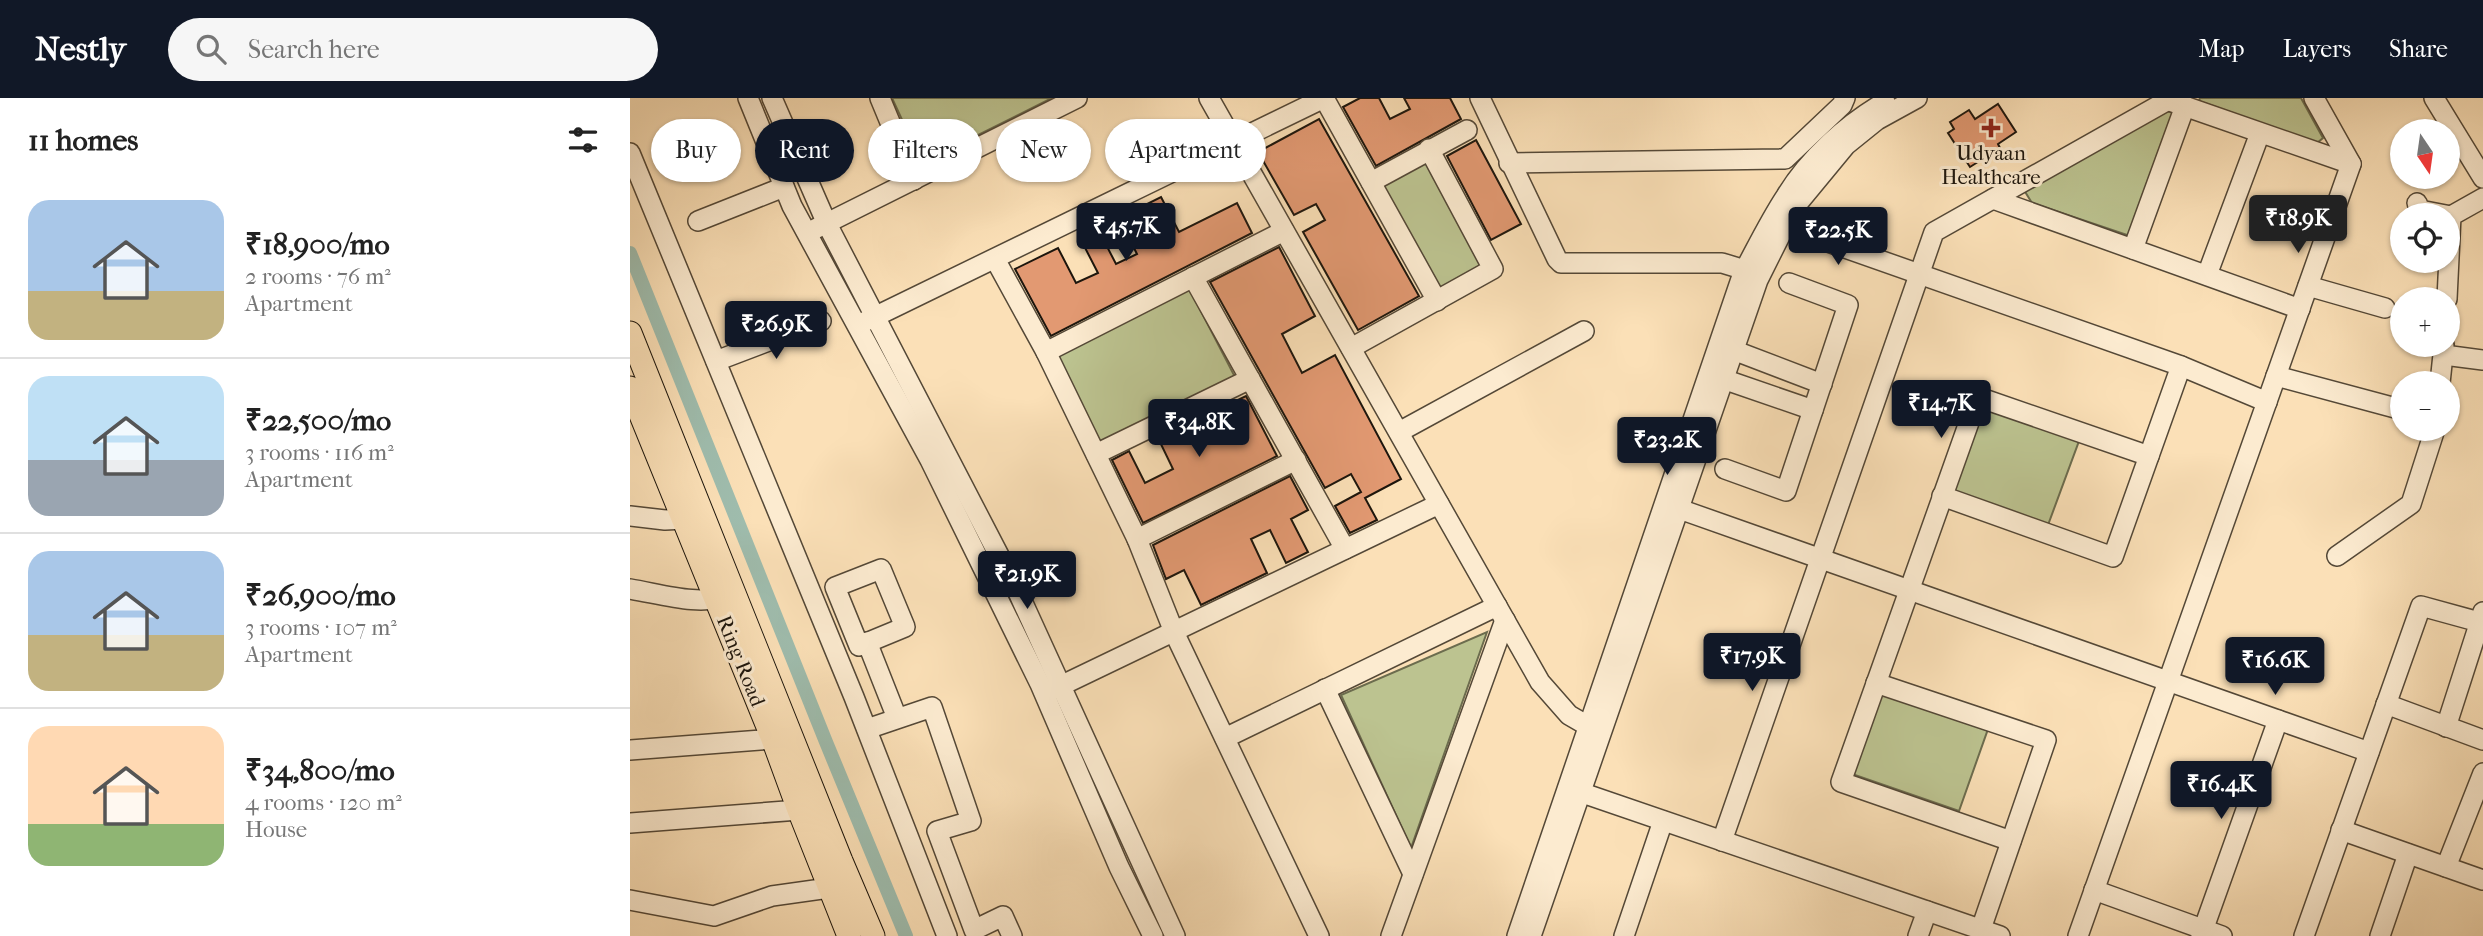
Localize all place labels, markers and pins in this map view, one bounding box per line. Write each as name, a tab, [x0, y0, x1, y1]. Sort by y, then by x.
marker: Udyaan Healthcare	[1981, 118, 2001, 138]
place label: Udyaan Healthcare	[1941, 141, 2041, 189]
pin: ₹18.9K	[2241, 195, 2355, 255]
pin: ₹45.7K	[1069, 204, 1183, 263]
pin: ₹22.5K	[1781, 208, 1895, 267]
pin: ₹26.9K	[719, 302, 833, 361]
pin: ₹14.7K	[1884, 380, 1998, 440]
pin: ₹34.8K	[1142, 400, 1256, 459]
pin: ₹23.2K	[1610, 418, 1724, 477]
pin: ₹21.9K	[970, 552, 1084, 611]
pin: ₹17.9K	[1695, 634, 1809, 693]
pin: ₹16.6K	[2218, 638, 2332, 697]
pin: ₹16.4K	[2164, 762, 2278, 821]

